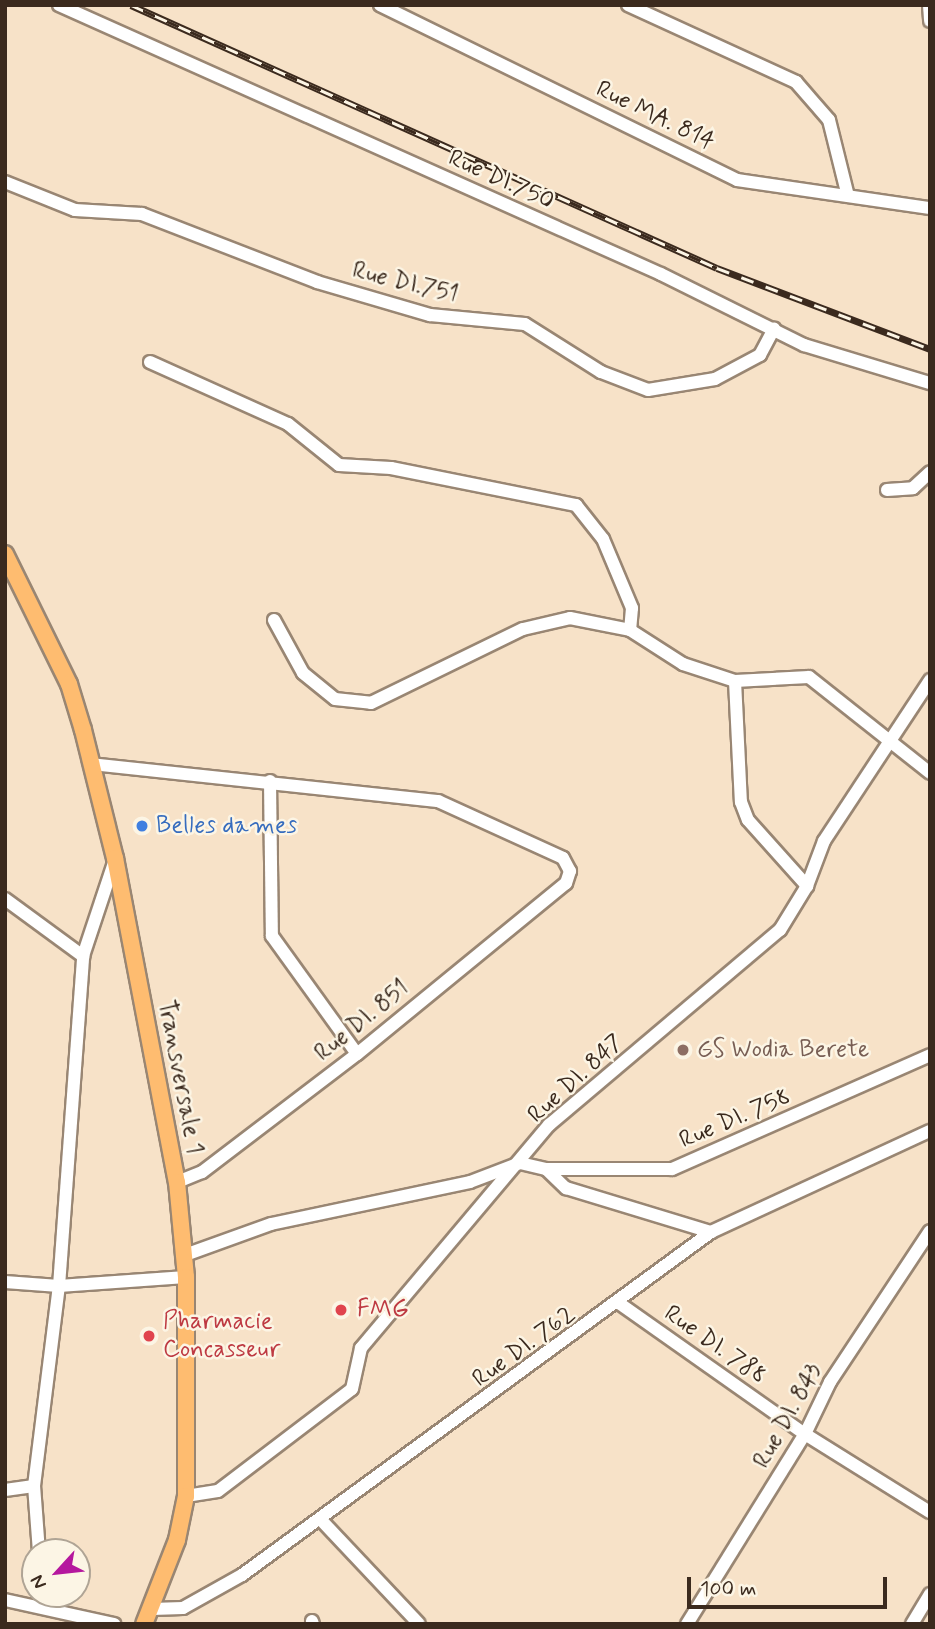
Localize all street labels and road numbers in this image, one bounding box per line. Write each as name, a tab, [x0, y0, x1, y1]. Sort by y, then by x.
street label: Rue MA. 814	[591, 75, 719, 157]
street label: Rue DI.750	[441, 143, 561, 217]
street label: Rue DI.751	[347, 255, 463, 311]
street label: Rue DI. 851	[307, 973, 417, 1069]
street label: Transversale 1	[151, 998, 209, 1156]
street label: Rue DI. 847	[520, 1027, 632, 1131]
street label: Rue DI. 758	[673, 1082, 797, 1156]
street label: Rue DI. 788	[656, 1298, 774, 1392]
street label: Rue DI. 762	[465, 1299, 583, 1395]
street label: Rue DI. 843	[746, 1356, 830, 1476]

